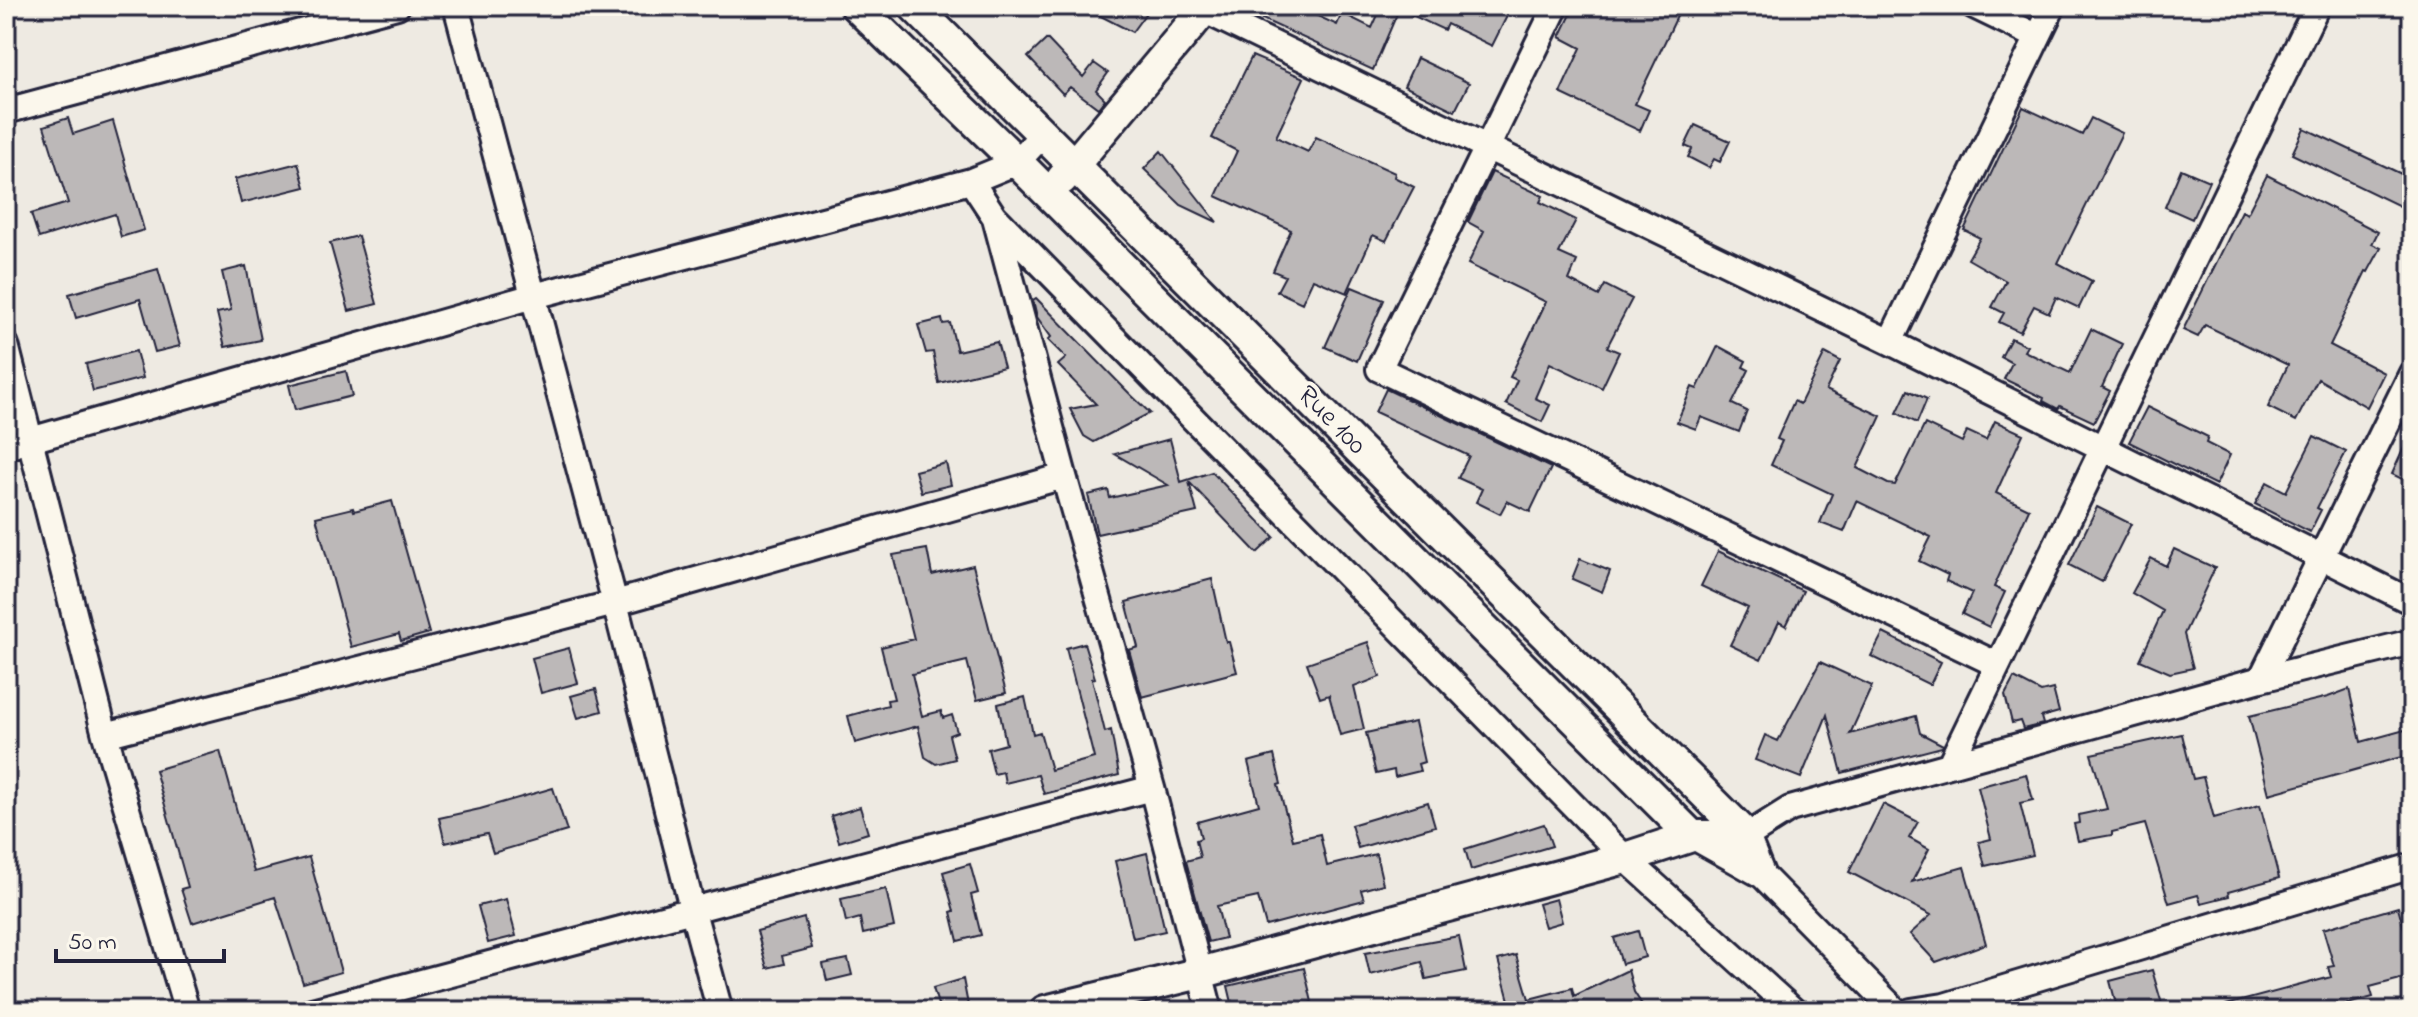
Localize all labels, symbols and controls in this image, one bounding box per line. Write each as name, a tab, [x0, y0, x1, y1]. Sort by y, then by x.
street label: Rue 100	[1287, 377, 1375, 465]
scale bar	[56, 913, 224, 963]
text: 50 m	[68, 926, 117, 961]

